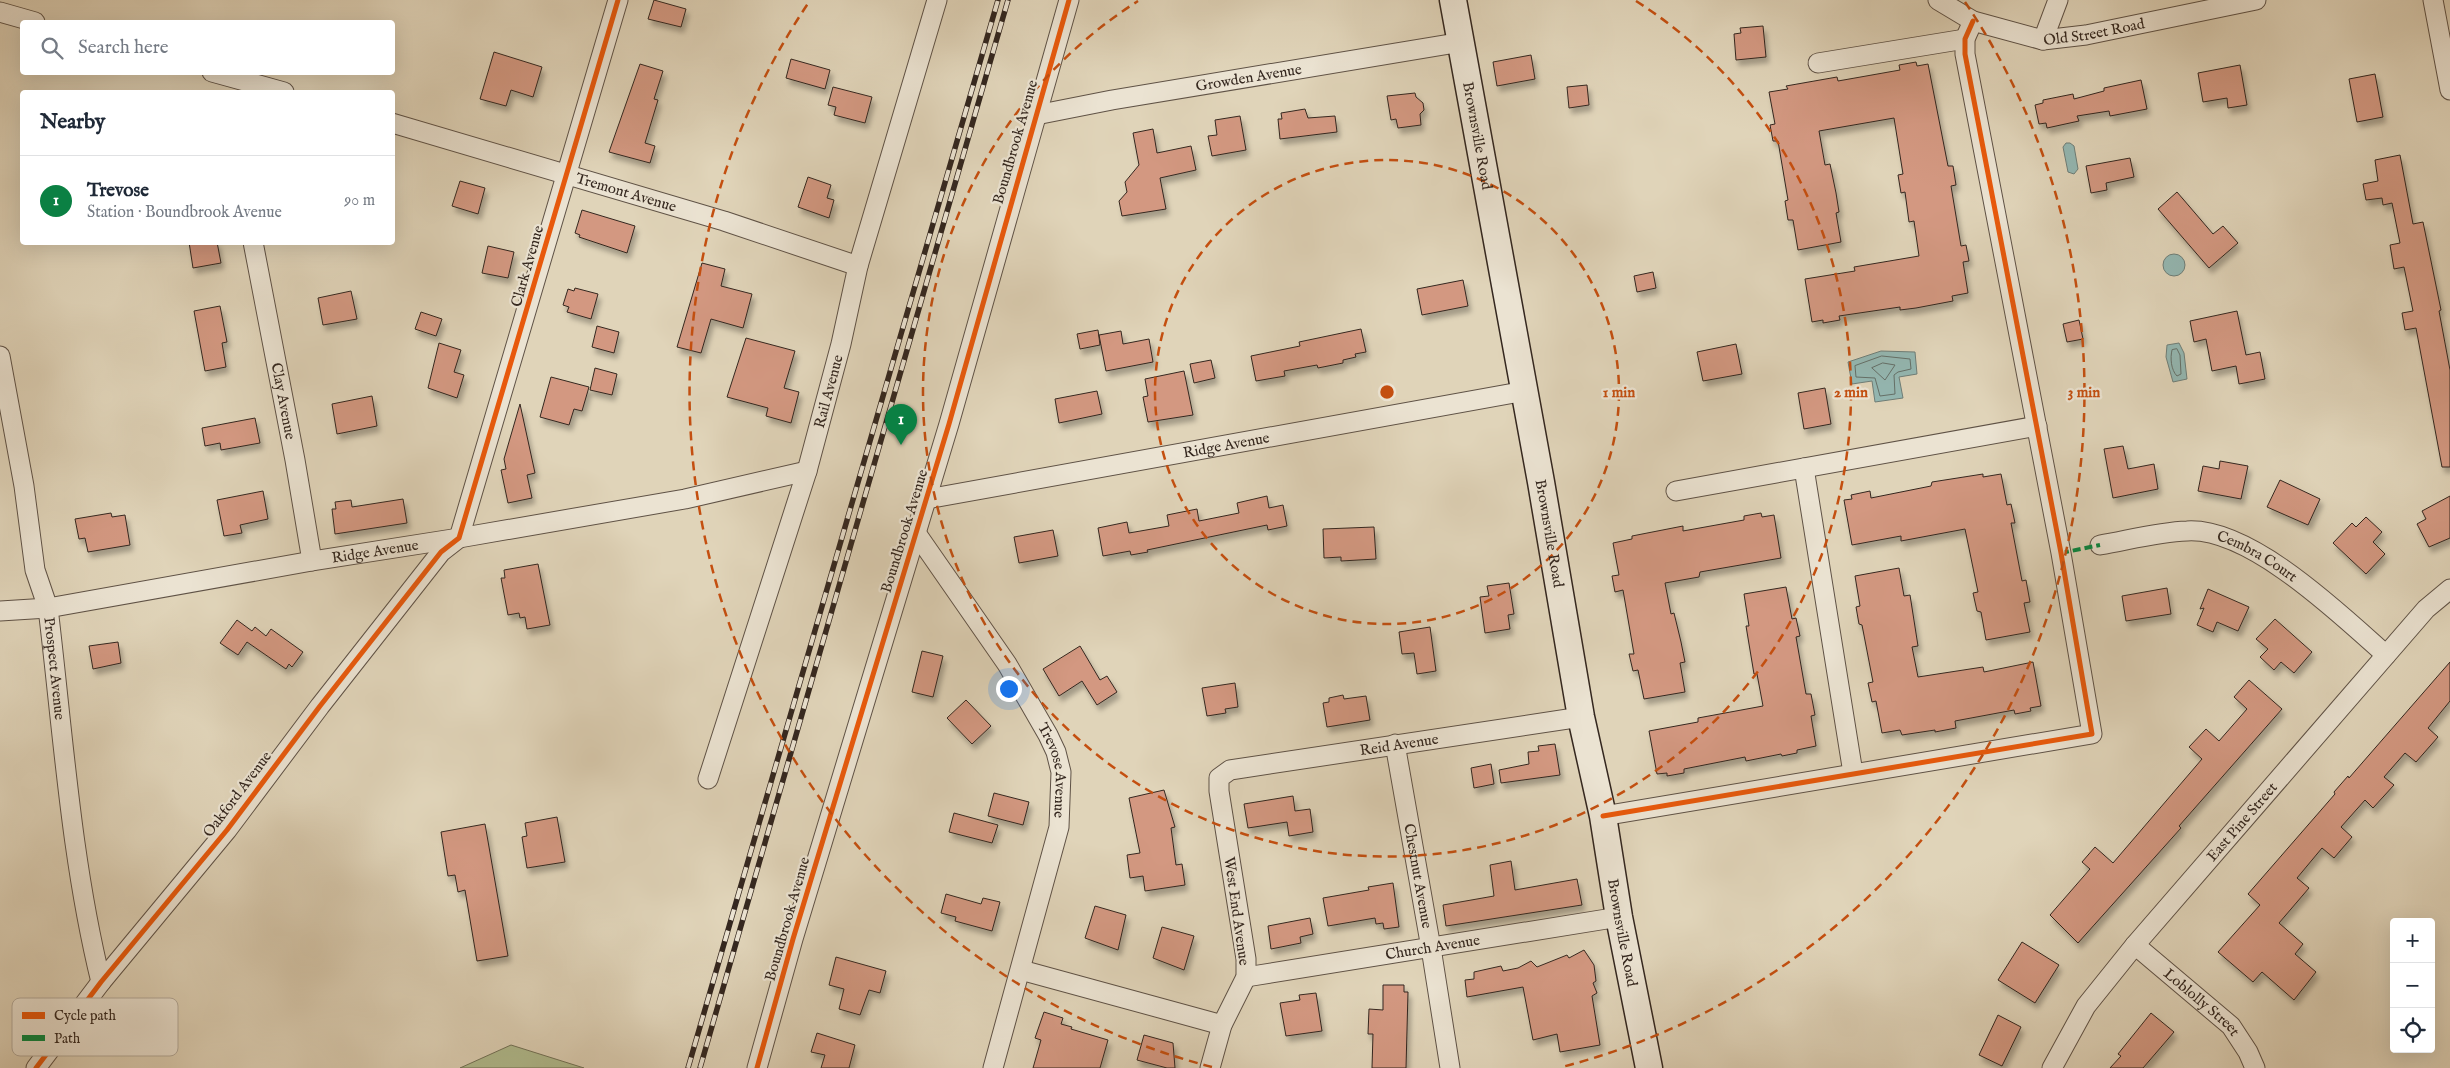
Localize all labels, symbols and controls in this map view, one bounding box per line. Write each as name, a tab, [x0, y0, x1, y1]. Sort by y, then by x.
street label: Old Street Road	[2042, 14, 2147, 50]
search box	[20, 20, 395, 75]
icon: search	[38, 34, 66, 62]
text: Search here	[78, 36, 169, 60]
street label: Growden Avenue	[1194, 60, 1303, 96]
street label: Boundbrook Avenue	[989, 78, 1042, 206]
street label: Brownsville Road	[1458, 80, 1497, 192]
text: Nearby	[40, 109, 105, 136]
street label: Tremont Avenue	[573, 169, 679, 216]
text: Trevose	[87, 179, 149, 203]
text: 1	[53, 191, 59, 211]
text: 90 m	[344, 191, 375, 211]
text: Station · Boundbrook Avenue	[87, 203, 282, 223]
street label: Clark Avenue	[507, 223, 548, 309]
street label: Rail Avenue	[810, 353, 848, 430]
street label: Clay Avenue	[266, 361, 300, 441]
centre of rings	[1378, 383, 1396, 401]
text: 1 min	[1603, 383, 1635, 402]
text: 2 min	[1834, 383, 1868, 402]
text: 3 min	[2068, 383, 2100, 402]
pin: 1	[885, 404, 917, 445]
street label: Ridge Avenue	[1182, 428, 1271, 463]
street label: Boundbrook Avenue	[877, 467, 932, 595]
street label: Brownsville Road	[1531, 478, 1568, 590]
street label: Cembra Court	[2214, 526, 2301, 586]
street label: Ridge Avenue	[330, 535, 420, 568]
street label: Prospect Avenue	[39, 616, 69, 721]
your location	[996, 676, 1022, 702]
street label: Trevose Avenue	[1033, 720, 1070, 819]
street label: Reid Avenue	[1358, 730, 1440, 760]
street label: Oakford Avenue	[199, 747, 276, 841]
street label: East Pine Street	[2203, 779, 2282, 866]
street label: Chestnut Avenue	[1399, 822, 1436, 930]
street label: Boundbrook Avenue	[761, 855, 814, 983]
street label: West End Avenue	[1219, 855, 1254, 967]
street label: Brownsville Road	[1603, 877, 1642, 989]
map controls	[2390, 918, 2435, 1053]
button: +	[2390, 918, 2435, 963]
street label: Church Avenue	[1384, 930, 1481, 964]
button: −	[2390, 963, 2435, 1008]
street label: Loblolly Street	[2160, 964, 2244, 1040]
legend	[12, 998, 178, 1056]
text: Cycle path	[54, 1007, 116, 1025]
button: locate	[2390, 1008, 2435, 1053]
text: Path	[54, 1030, 81, 1048]

